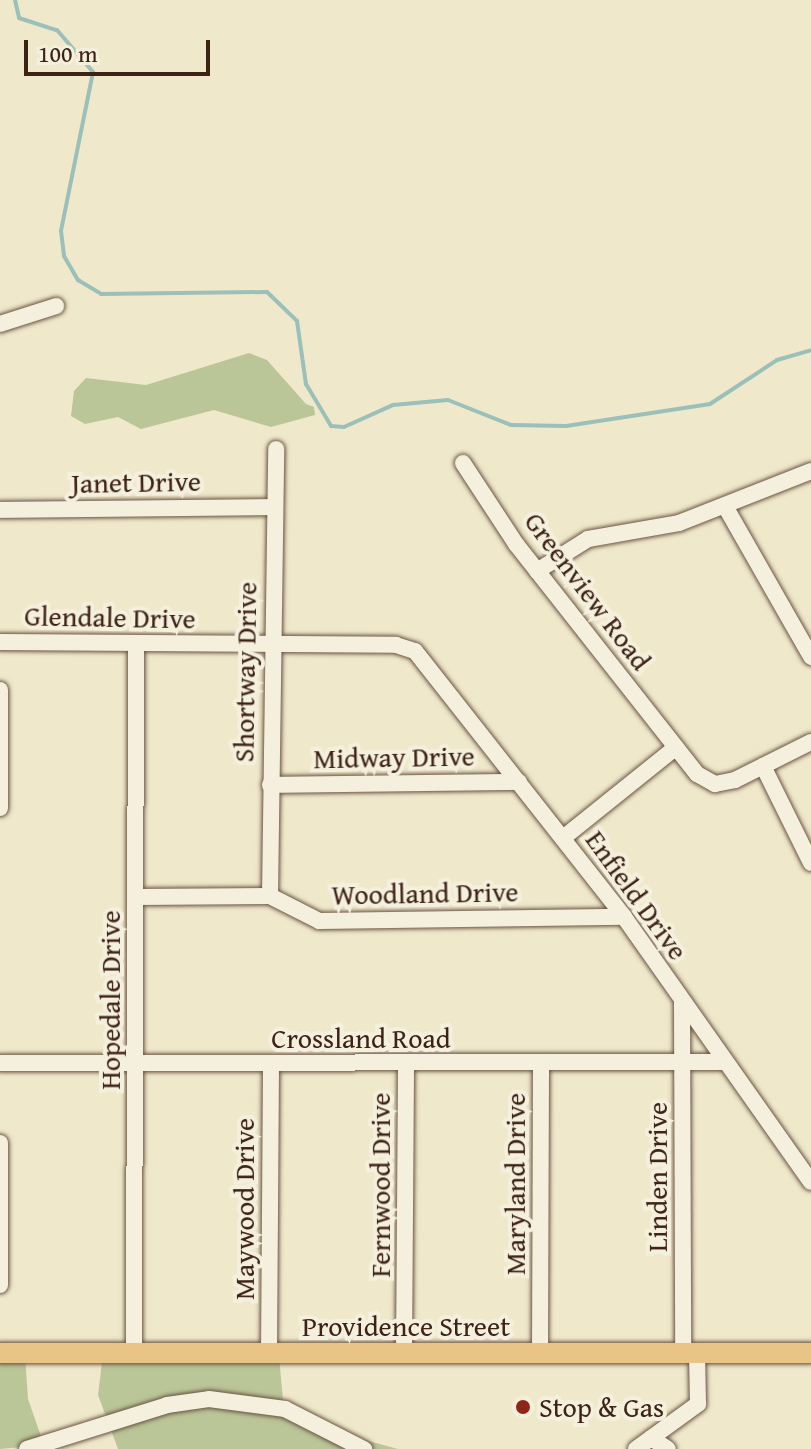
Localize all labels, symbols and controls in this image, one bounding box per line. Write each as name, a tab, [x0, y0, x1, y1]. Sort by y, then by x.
scale bar	[28, 24, 214, 74]
text: 100 m	[38, 36, 98, 71]
street label: Janet Drive	[71, 464, 201, 500]
street label: Greenview Road	[518, 505, 658, 677]
street label: Shortway Drive	[227, 581, 263, 763]
street label: Glendale Drive	[24, 599, 196, 635]
street label: Midway Drive	[313, 739, 475, 775]
street label: Enfield Drive	[579, 824, 695, 966]
street label: Woodland Drive	[331, 875, 519, 911]
street label: Hopedale Drive	[93, 910, 127, 1090]
street label: Crossland Road	[271, 1021, 451, 1055]
street label: Fernwood Drive	[363, 1093, 397, 1277]
street label: Maryland Drive	[498, 1093, 532, 1275]
street label: Linden Drive	[640, 1102, 674, 1252]
street label: Maywood Drive	[227, 1118, 261, 1300]
street label: Providence Street	[302, 1309, 510, 1343]
place label: Stop & Gas	[539, 1390, 664, 1424]
marker: Stop & Gas	[514, 1398, 532, 1416]

